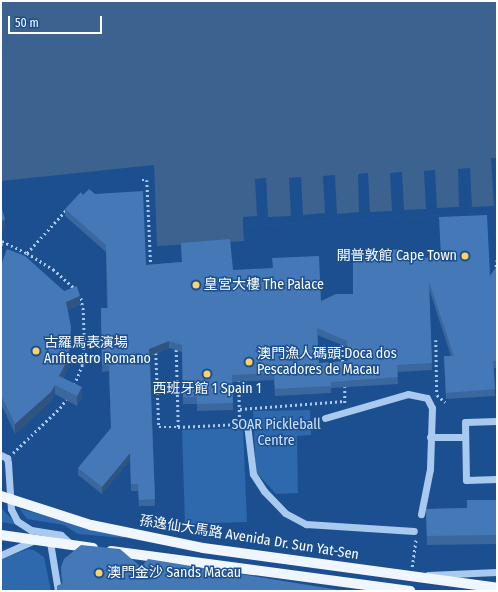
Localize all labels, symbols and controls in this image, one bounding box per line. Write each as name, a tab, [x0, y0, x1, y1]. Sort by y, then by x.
scale bar	[10, 8, 104, 34]
text: 50 m	[15, 16, 39, 30]
place label: 開普敦館 Cape Town	[337, 248, 457, 264]
marker: 開普敦館 Cape Town	[460, 251, 470, 261]
place label: 皇宮大樓 The Palace	[204, 277, 324, 293]
marker: 皇宮大樓 The Palace	[191, 280, 201, 290]
place label: 古羅馬表演場 Anfiteatro Romano	[44, 335, 151, 368]
marker: 古羅馬表演場 Anfiteatro Romano	[31, 346, 41, 356]
place label: 澳門漁人碼頭 Doca dos Pescadores de Macau	[257, 346, 397, 378]
marker: 澳門漁人碼頭 Doca dos Pescadores de Macau	[244, 357, 254, 367]
marker: 西班牙館 1 Spain 1	[202, 369, 212, 379]
place label: 西班牙館 1 Spain 1	[153, 381, 261, 397]
park label: SOAR Pickleball Centre	[231, 417, 321, 450]
street label: 孫逸仙大馬路 Avenida Dr. Sun Yat-Sen	[138, 512, 360, 564]
place label: 澳門金沙 Sands Macau	[107, 565, 241, 581]
marker: 澳門金沙 Sands Macau	[94, 568, 104, 578]

